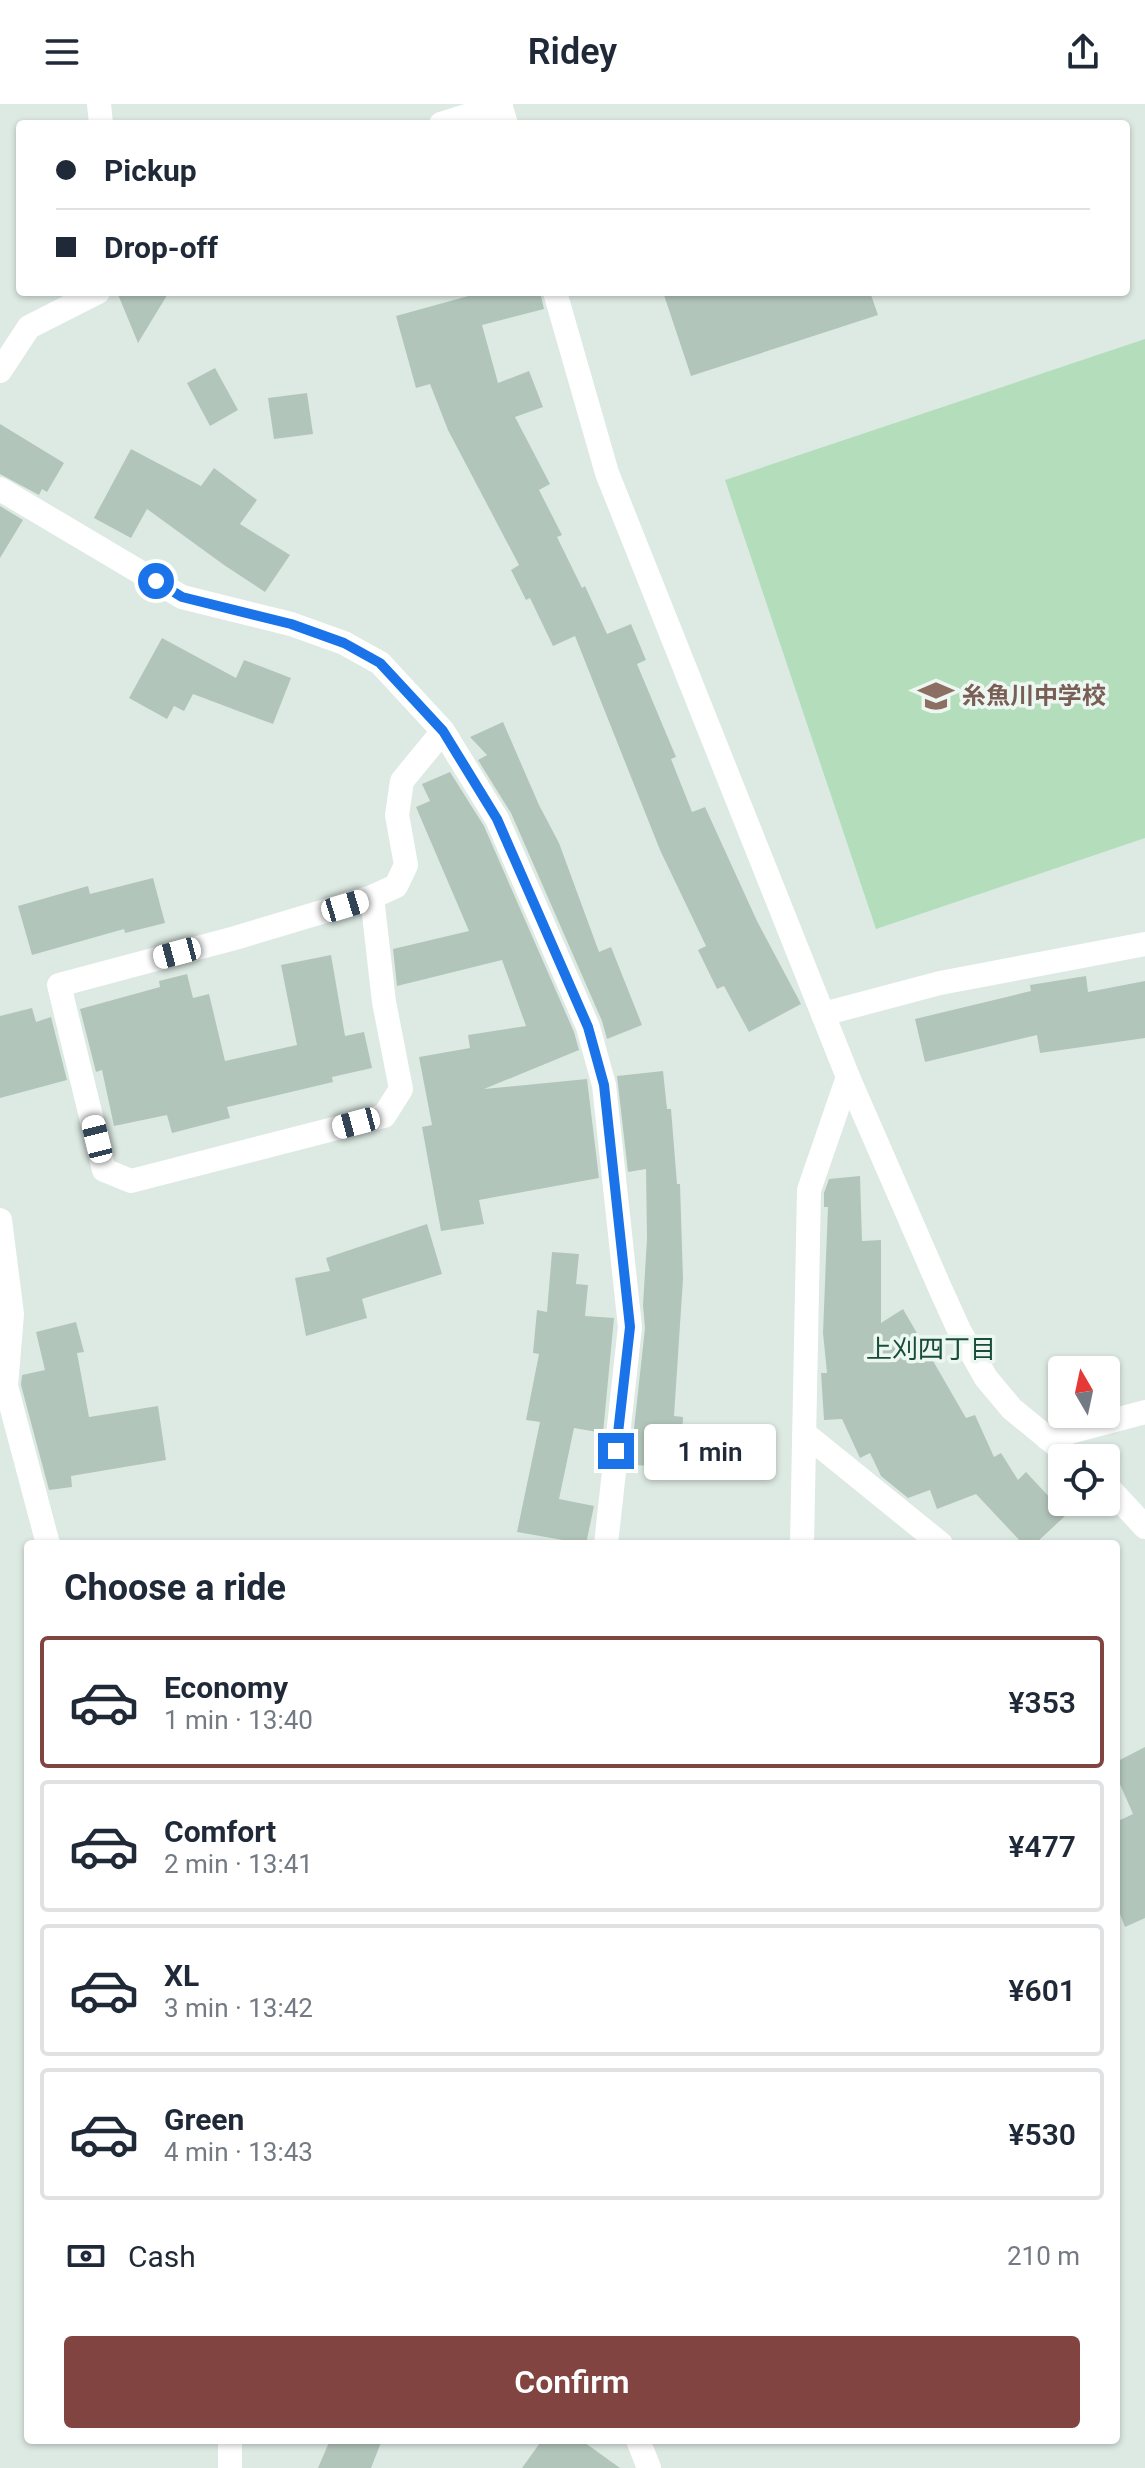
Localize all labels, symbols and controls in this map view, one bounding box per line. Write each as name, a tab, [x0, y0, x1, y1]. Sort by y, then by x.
icon: menu	[40, 30, 84, 74]
icon: share	[1061, 30, 1105, 74]
text: Ridey	[528, 31, 617, 73]
text: Pickup	[104, 153, 197, 188]
text: Drop-off	[104, 230, 218, 265]
route start	[138, 563, 174, 599]
school or university icon: 糸魚川中学校	[917, 677, 955, 715]
place label: 糸魚川中学校	[962, 682, 1106, 710]
car	[319, 888, 371, 924]
car	[151, 935, 203, 971]
car	[330, 1105, 382, 1141]
car	[80, 1113, 114, 1165]
district label: 上刈四丁目	[866, 1334, 996, 1364]
north arrow	[1048, 1356, 1120, 1428]
map controls	[1048, 1356, 1120, 1516]
callout: 1 min	[644, 1423, 776, 1479]
route end	[598, 1433, 634, 1469]
text: 1 min	[677, 1437, 743, 1467]
button: locate	[1048, 1444, 1120, 1516]
text: Choose a ride	[64, 1567, 286, 1609]
icon: car	[68, 1666, 140, 1738]
text: Economy	[164, 1670, 288, 1705]
text: ¥353	[1009, 1685, 1076, 1720]
text: 1 min · 13:40	[164, 1705, 313, 1735]
icon: car	[68, 1810, 140, 1882]
text: Comfort	[164, 1814, 276, 1849]
text: ¥477	[1009, 1829, 1076, 1864]
text: 2 min · 13:41	[164, 1849, 313, 1879]
icon: car	[68, 1954, 140, 2026]
text: XL	[164, 1958, 199, 1993]
text: ¥601	[1009, 1973, 1076, 2008]
text: 3 min · 13:42	[164, 1993, 313, 2023]
icon: car	[68, 2098, 140, 2170]
text: Green	[164, 2102, 244, 2137]
text: ¥530	[1009, 2117, 1076, 2152]
text: 4 min · 13:43	[164, 2137, 313, 2167]
icon: cash	[64, 2234, 108, 2278]
text: Cash	[128, 2239, 196, 2274]
text: 210 m	[1007, 2241, 1080, 2271]
button: Confirm	[64, 2336, 1080, 2428]

